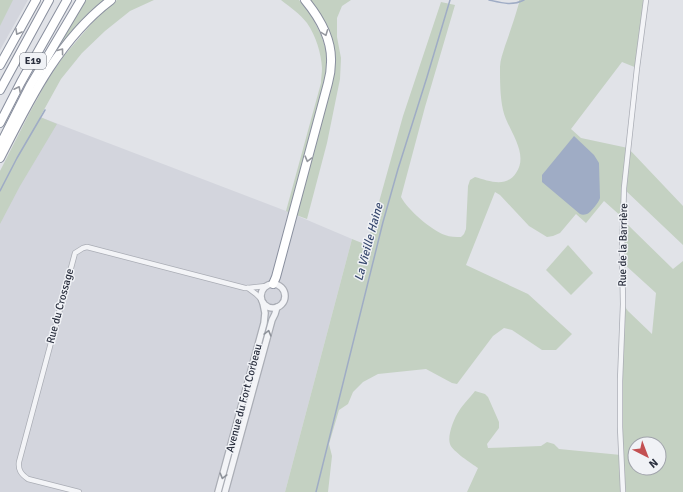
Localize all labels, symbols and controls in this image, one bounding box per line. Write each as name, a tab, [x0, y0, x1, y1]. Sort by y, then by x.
one-way arrow	[15, 28, 23, 36]
one-way arrow	[321, 30, 329, 37]
one-way arrow	[56, 49, 63, 56]
road number: E19	[20, 53, 46, 69]
one-way arrow	[13, 85, 21, 93]
one-way arrow	[304, 156, 313, 163]
water label: La Vieille Haine	[351, 201, 387, 282]
street label: Rue de la Barrière	[616, 203, 630, 287]
street label: Rue du Crossage	[44, 267, 76, 345]
one-way arrow	[263, 329, 272, 336]
street label: Avenue du Fort Corbeau	[223, 342, 265, 454]
north arrow	[627, 436, 667, 476]
text: N	[646, 456, 661, 470]
one-way arrow	[219, 473, 227, 479]

